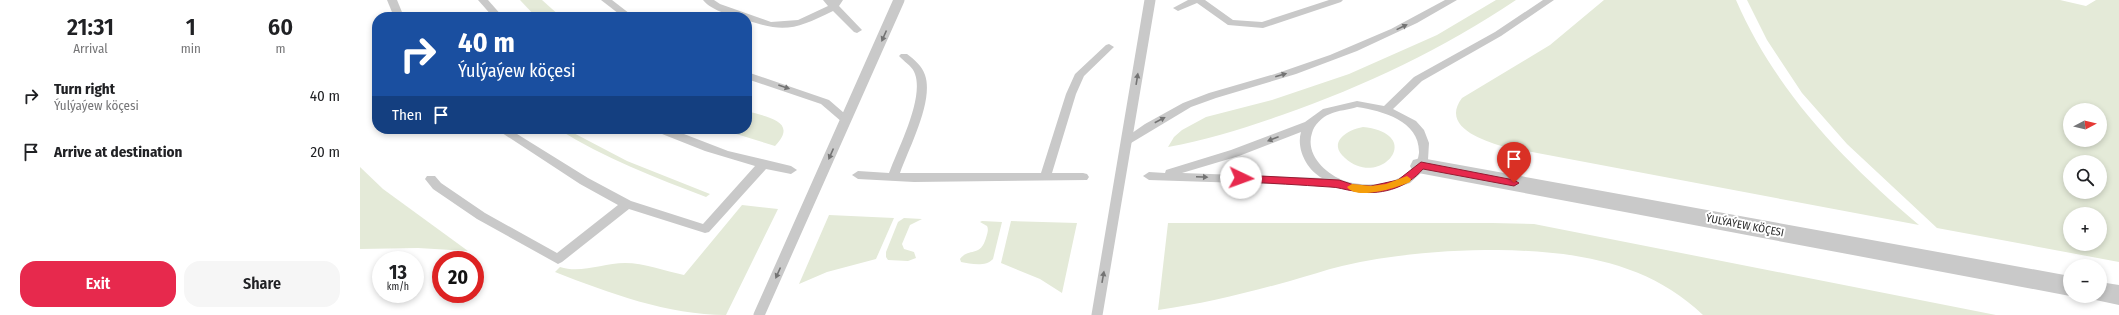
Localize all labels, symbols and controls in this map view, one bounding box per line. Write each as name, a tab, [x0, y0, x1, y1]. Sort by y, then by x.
text: 21:31	[67, 13, 114, 41]
text: 1	[186, 13, 196, 41]
text: 60	[268, 13, 293, 41]
one-way arrow	[1396, 23, 1408, 30]
text: 40 m	[458, 26, 515, 59]
icon: right	[392, 28, 444, 80]
one-way arrow	[880, 30, 886, 42]
text: Arrival	[73, 41, 108, 56]
text: min	[181, 41, 201, 56]
text: m	[275, 41, 285, 56]
text: Ýulýaýew köçesi	[458, 60, 575, 82]
one-way arrow	[1276, 72, 1288, 78]
one-way arrow	[1134, 73, 1140, 85]
text: Turn right	[54, 80, 115, 98]
icon: right	[20, 85, 42, 107]
one-way arrow	[778, 85, 790, 91]
text: 40 m	[310, 87, 340, 105]
text: Ýulýaýew köçesi	[54, 98, 139, 113]
north arrow	[2063, 103, 2107, 147]
map controls	[2063, 103, 2107, 303]
icon: arrive	[430, 104, 452, 126]
text: Then	[392, 106, 422, 124]
one-way arrow	[1154, 117, 1166, 124]
one-way arrow	[1266, 137, 1278, 143]
icon: arrive	[20, 141, 42, 163]
pin	[1497, 142, 1531, 183]
text: Arrive at destination	[54, 143, 182, 161]
text: 20 m	[311, 143, 340, 161]
icon: arrive	[1503, 148, 1525, 170]
one-way arrow	[828, 149, 834, 160]
button: search	[2063, 155, 2107, 199]
position arrow	[1220, 157, 1262, 199]
one-way arrow	[1196, 174, 1209, 180]
button: +	[2063, 207, 2107, 251]
street label: ÝULÝAÝEW KÖÇESI	[1705, 211, 1785, 239]
speed limit sign: 20	[432, 251, 484, 303]
button: −	[2063, 259, 2107, 303]
text: 13	[389, 260, 407, 284]
button: Exit	[20, 261, 176, 307]
button: Share	[184, 261, 340, 307]
one-way arrow	[775, 268, 781, 279]
one-way arrow	[1101, 270, 1107, 283]
text: km/h	[387, 281, 409, 293]

